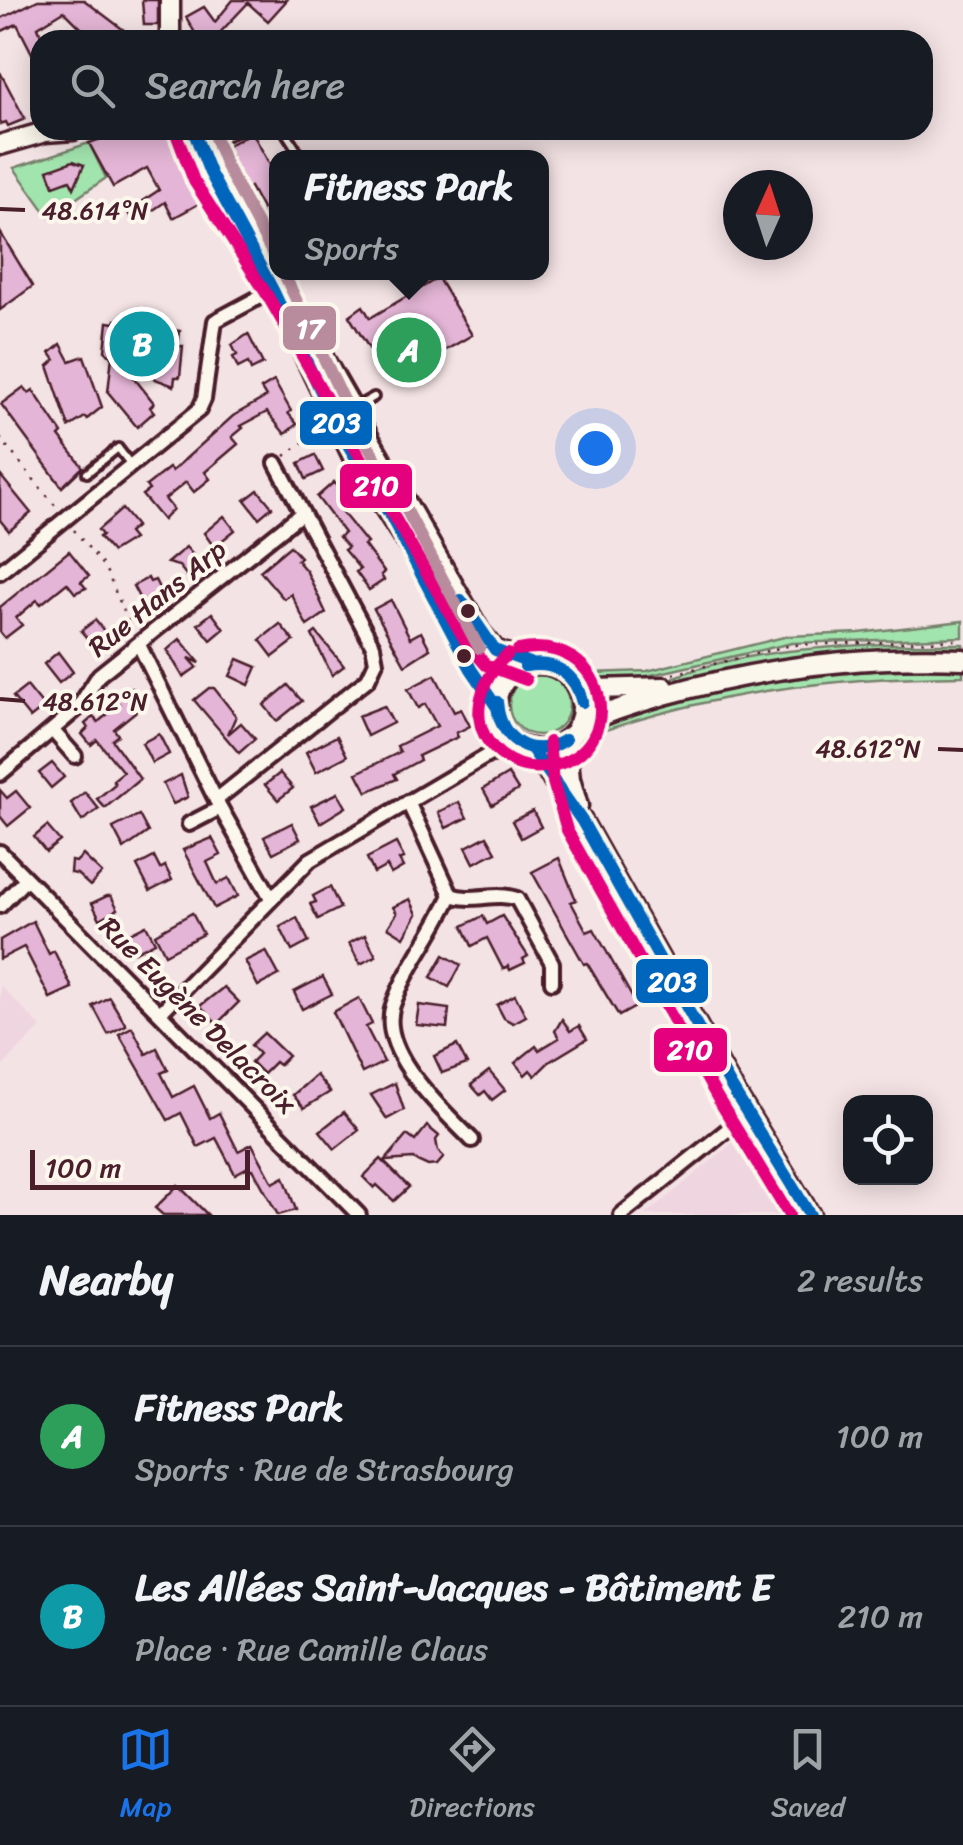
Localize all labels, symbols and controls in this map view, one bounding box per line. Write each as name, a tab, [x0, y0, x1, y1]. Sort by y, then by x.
search box	[30, 30, 933, 140]
text: Search here	[145, 52, 345, 119]
icon: search	[65, 58, 120, 113]
popup	[269, 150, 549, 280]
text: Fitness Park	[305, 153, 513, 220]
north arrow	[723, 170, 813, 260]
text: 48.614°N	[42, 188, 149, 233]
text: Sports	[305, 220, 399, 277]
line badge: 17	[281, 304, 338, 352]
text: 17	[296, 304, 326, 353]
pin: B	[110, 306, 174, 382]
pin: A	[376, 312, 442, 388]
text: 203	[310, 398, 361, 447]
line badge: 203	[298, 399, 374, 447]
your location	[570, 423, 621, 474]
text: 210	[352, 461, 399, 510]
line badge: 210	[338, 462, 414, 510]
street label: Rue Hans Arp	[77, 526, 238, 670]
unlabelled marker	[458, 601, 478, 621]
unlabelled marker	[454, 646, 474, 666]
text: 48.612°N	[42, 679, 148, 724]
text: 48.612°N	[815, 726, 921, 771]
street label: Rue Eugène Delacroix	[87, 904, 309, 1126]
line badge: 203	[634, 957, 710, 1005]
text: 203	[646, 957, 697, 1006]
text: 210	[666, 1025, 713, 1074]
line badge: 210	[652, 1026, 729, 1074]
map controls	[843, 1095, 933, 1185]
button: locate	[843, 1095, 933, 1185]
text: 100 m	[45, 1143, 121, 1192]
scale bar	[30, 1145, 250, 1190]
text: Nearby	[40, 1243, 173, 1317]
text: 2 results	[797, 1252, 923, 1309]
text: Fitness Park	[135, 1374, 344, 1441]
text: A	[62, 1408, 83, 1465]
text: 100 m	[836, 1408, 923, 1465]
text: Sports · Rue de Strasbourg	[135, 1441, 514, 1498]
text: Les Allées Saint-Jacques - Bâtiment E	[135, 1554, 772, 1621]
text: B	[62, 1588, 83, 1645]
text: 210 m	[838, 1588, 923, 1645]
text: Place · Rue Camille Claus	[135, 1621, 488, 1678]
tab: Map	[118, 1722, 173, 1831]
tab: Directions	[409, 1722, 535, 1831]
tab: Saved	[771, 1722, 845, 1831]

